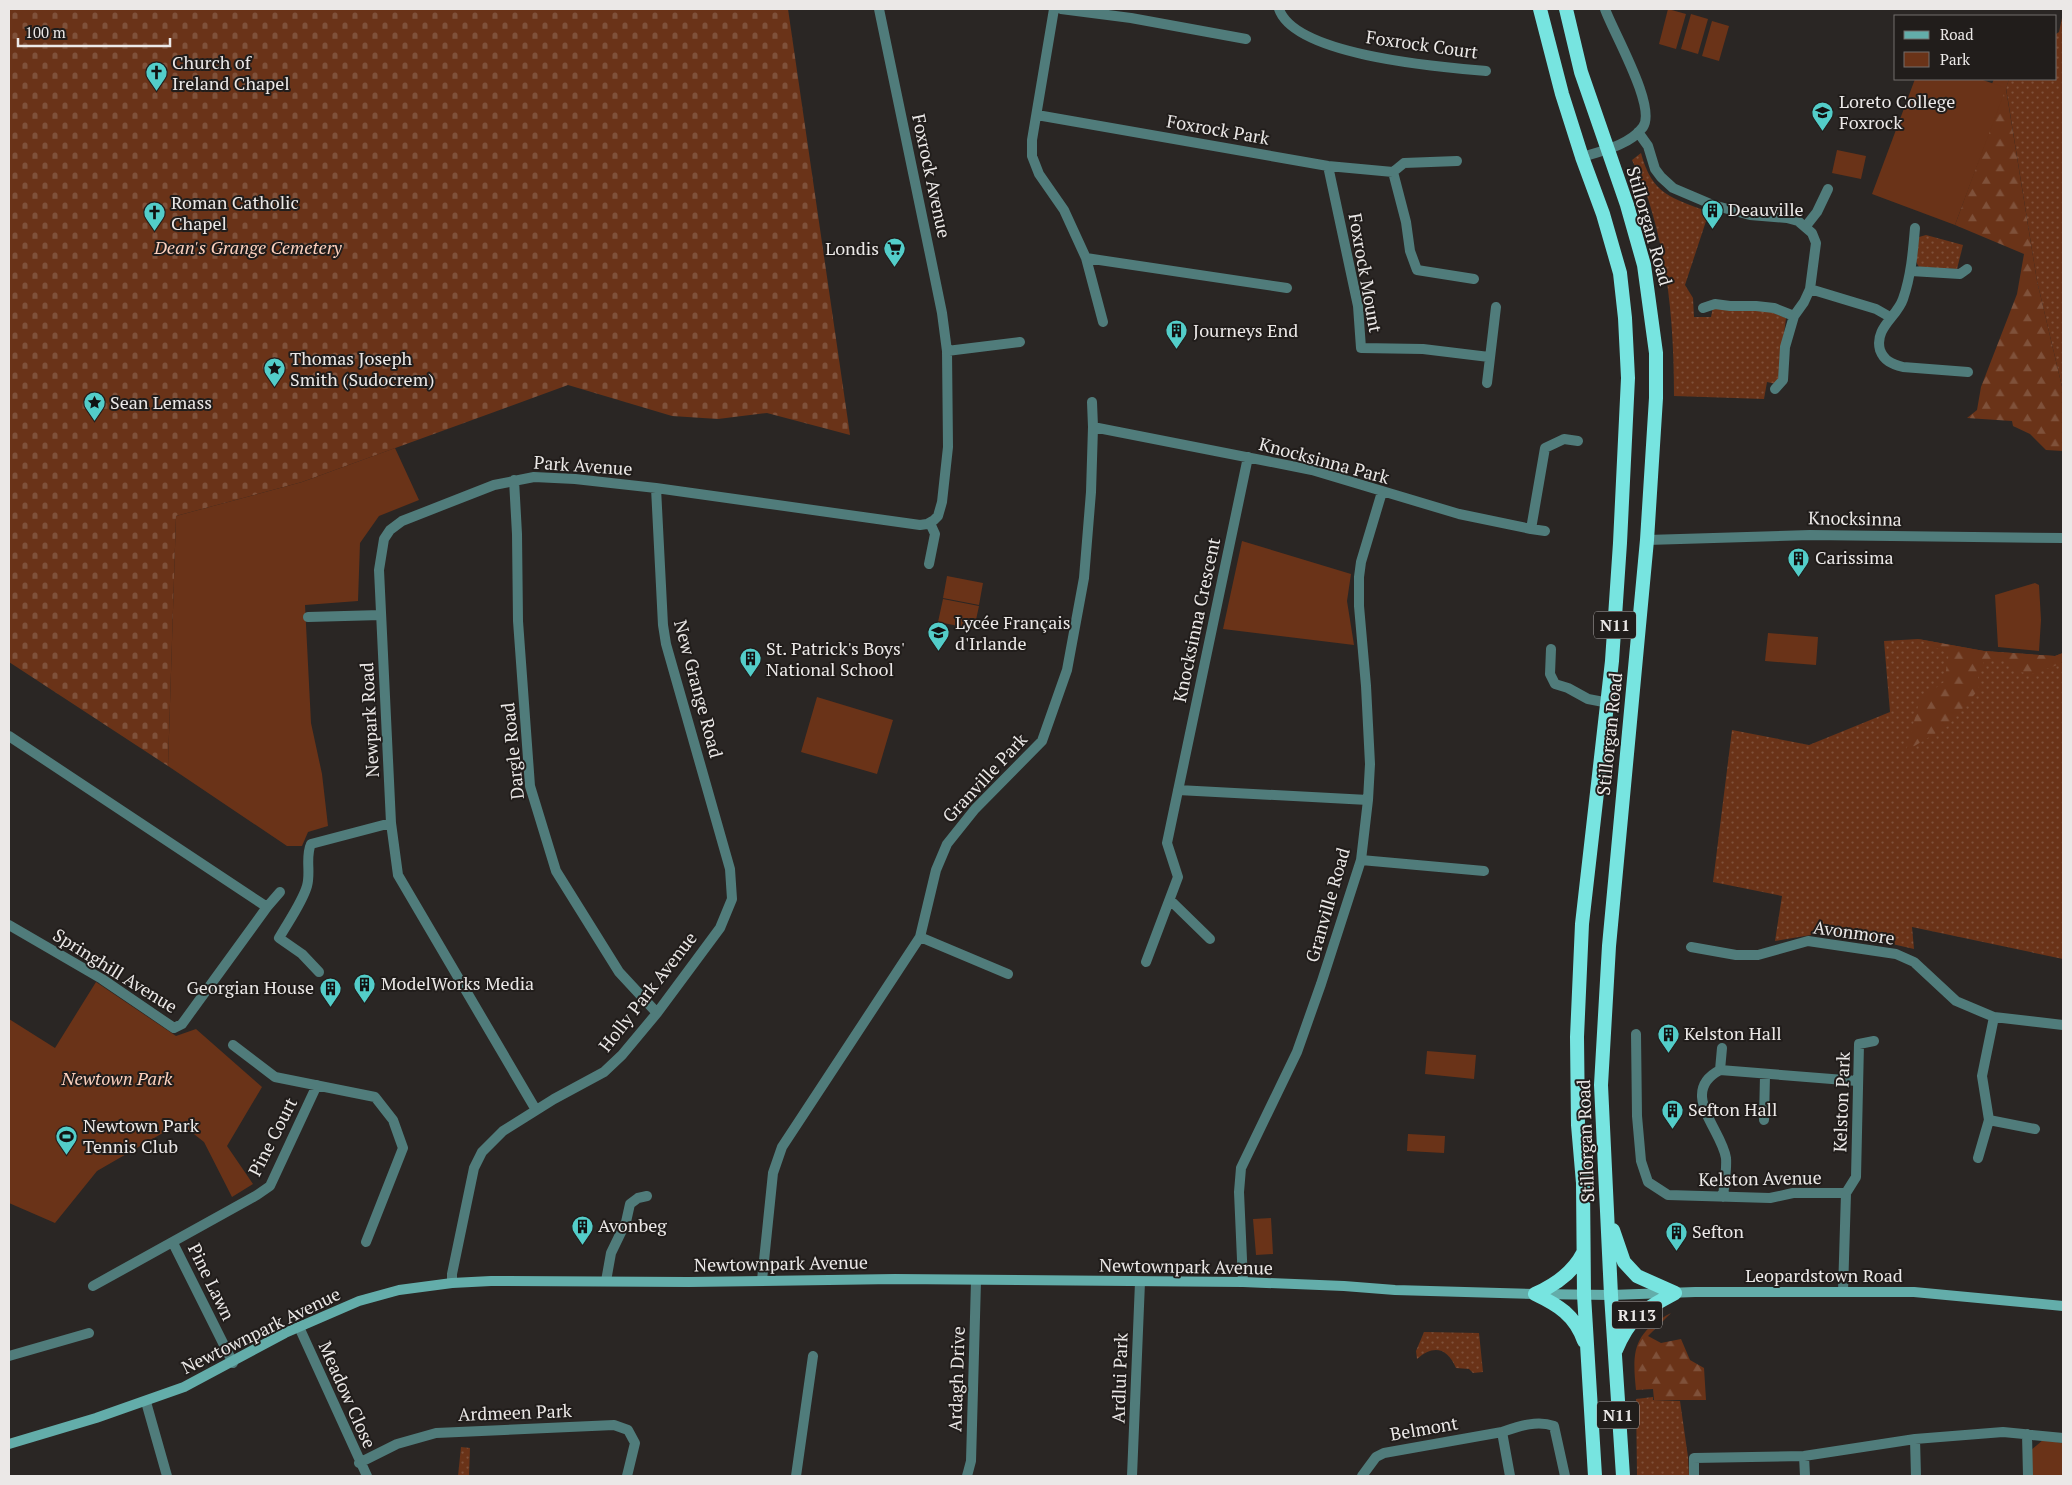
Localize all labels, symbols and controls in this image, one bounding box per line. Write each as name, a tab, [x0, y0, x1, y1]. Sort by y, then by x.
scale bar	[18, 15, 170, 47]
legend	[1894, 15, 2057, 80]
text: 100 m	[25, 22, 66, 42]
street label: Foxrock Court	[1365, 24, 1480, 64]
text: Road	[1940, 24, 1973, 44]
text: Park	[1940, 49, 1970, 69]
place label: Church of Ireland Chapel	[172, 50, 290, 95]
church icon: Church of Ireland Chapel	[144, 61, 168, 92]
place label: Loreto College Foxrock	[1839, 89, 1955, 134]
school or university icon: Loreto College Foxrock	[1811, 100, 1835, 131]
street label: Foxrock Park	[1165, 108, 1272, 150]
street label: Foxrock Avenue	[907, 111, 957, 240]
street label: Stillorgan Road	[1621, 163, 1678, 288]
place label: Roman Catholic Chapel	[171, 190, 299, 235]
place label: Deauville	[1728, 197, 1804, 221]
building icon: Deauville	[1700, 198, 1724, 229]
church icon: Roman Catholic Chapel	[143, 201, 167, 232]
street label: Foxrock Mount	[1344, 211, 1388, 335]
park label: Dean's Grange Cemetery	[153, 235, 343, 259]
place label: Londis	[825, 236, 879, 260]
supermarket icon: Londis	[883, 237, 907, 268]
place label: Journeys End	[1193, 318, 1298, 342]
building icon: Journeys End	[1165, 319, 1189, 350]
place label: Thomas Joseph Smith (Sudocrem)	[290, 346, 434, 391]
place icon: Thomas Joseph Smith (Sudocrem)	[262, 357, 286, 388]
place label: Sean Lemass	[110, 390, 212, 414]
place icon: Sean Lemass	[82, 391, 106, 422]
street label: Knocksinna Park	[1256, 431, 1393, 489]
street label: Park Avenue	[533, 450, 633, 480]
street label: Knocksinna	[1808, 505, 1902, 531]
street label: Knocksinna Crescent	[1167, 535, 1225, 704]
place label: Carissima	[1815, 545, 1894, 569]
building icon: Carissima	[1787, 546, 1811, 577]
place label: Lycée Français d'Irlande	[955, 610, 1071, 655]
road number: N11	[1594, 612, 1636, 638]
street label: New Grange Road	[669, 617, 729, 760]
school or university icon: Lycée Français d'Irlande	[927, 621, 951, 652]
place label: St. Patrick's Boys' National School	[766, 636, 905, 681]
building icon: St. Patrick's Boys' National School	[738, 647, 762, 678]
street label: Newpark Road	[354, 662, 384, 778]
street label: Stillorgan Road	[1591, 671, 1627, 796]
street label: Dargle Road	[495, 701, 529, 801]
street label: Granville Park	[937, 727, 1032, 827]
street label: Granville Road	[1299, 845, 1355, 965]
street label: Avonmore	[1812, 914, 1896, 950]
street label: Springhill Avenue	[49, 922, 182, 1018]
street label: Holly Park Avenue	[593, 926, 702, 1056]
place label: ModelWorks Media	[381, 971, 534, 995]
building icon: ModelWorks Media	[353, 972, 377, 1003]
place label: Georgian House	[186, 975, 314, 999]
building icon: Georgian House	[318, 976, 342, 1007]
place label: Kelston Hall	[1684, 1021, 1782, 1045]
building icon: Kelston Hall	[1656, 1022, 1680, 1053]
street label: Kelston Park	[1827, 1051, 1855, 1153]
park label: Newtown Park	[60, 1066, 173, 1090]
street label: Stillorgan Road	[1571, 1079, 1599, 1203]
street label: Pine Court	[242, 1093, 302, 1180]
place label: Sefton Hall	[1688, 1097, 1777, 1121]
building icon: Sefton Hall	[1660, 1098, 1684, 1129]
place label: Newtown Park Tennis Club	[83, 1113, 200, 1158]
sports icon: Newtown Park Tennis Club	[55, 1124, 79, 1155]
street label: Kelston Avenue	[1698, 1165, 1822, 1191]
place label: Avonbeg	[598, 1213, 667, 1237]
building icon: Avonbeg	[570, 1214, 594, 1245]
place label: Sefton	[1692, 1219, 1744, 1243]
building icon: Sefton	[1664, 1220, 1688, 1251]
street label: Pine Lawn	[183, 1239, 241, 1324]
street label: Newtownpark Avenue	[694, 1249, 868, 1277]
street label: Newtownpark Avenue	[1099, 1252, 1273, 1280]
street label: Leopardstown Road	[1745, 1263, 1903, 1287]
street label: Newtownpark Avenue	[177, 1281, 344, 1379]
road number: R113	[1612, 1302, 1662, 1328]
street label: Ardagh Drive	[942, 1326, 970, 1432]
street label: Ardlui Park	[1105, 1331, 1133, 1424]
street label: Meadow Close	[314, 1337, 382, 1452]
street label: Ardmeen Park	[458, 1398, 573, 1426]
road number: N11	[1597, 1402, 1639, 1428]
street label: Belmont	[1388, 1410, 1460, 1446]

